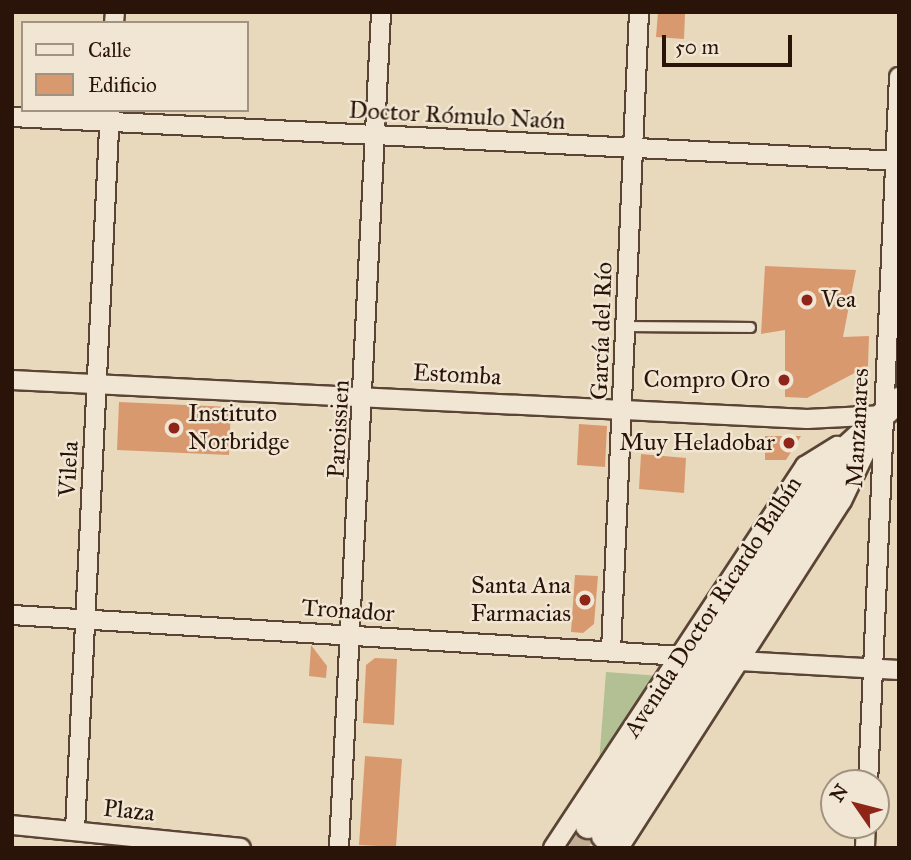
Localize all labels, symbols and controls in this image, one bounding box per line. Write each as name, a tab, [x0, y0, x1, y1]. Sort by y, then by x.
legend	[21, 21, 248, 112]
scale bar	[666, 21, 796, 65]
text: 50 m	[675, 34, 719, 60]
text: Calle	[88, 37, 131, 63]
text: Edificio	[88, 72, 157, 98]
street label: Doctor Rómulo Naón	[348, 96, 566, 136]
street label: García del Río	[585, 262, 619, 400]
place label: Vea	[821, 286, 856, 314]
marker: Vea	[799, 292, 815, 308]
street label: Estomba	[412, 358, 502, 392]
place label: Compro Oro	[644, 366, 770, 394]
street label: Manzanares	[840, 367, 876, 489]
marker: Compro Oro	[776, 372, 792, 388]
street label: Paroissien	[322, 379, 356, 479]
place label: Instituto Norbridge	[188, 400, 289, 456]
marker: Instituto Norbridge	[166, 420, 182, 436]
place label: Muy Heladobar	[619, 429, 775, 457]
marker: Muy Heladobar	[781, 435, 797, 451]
street label: Vilela	[53, 440, 85, 498]
street label: Avenida Doctor Ricardo Balbín	[618, 471, 808, 743]
place label: Santa Ana Farmacias	[471, 572, 571, 628]
marker: Santa Ana Farmacias	[577, 592, 593, 608]
street label: Tronador	[300, 593, 396, 629]
north arrow	[820, 769, 890, 839]
text: N	[825, 780, 853, 806]
street label: Plaza	[102, 794, 156, 828]

